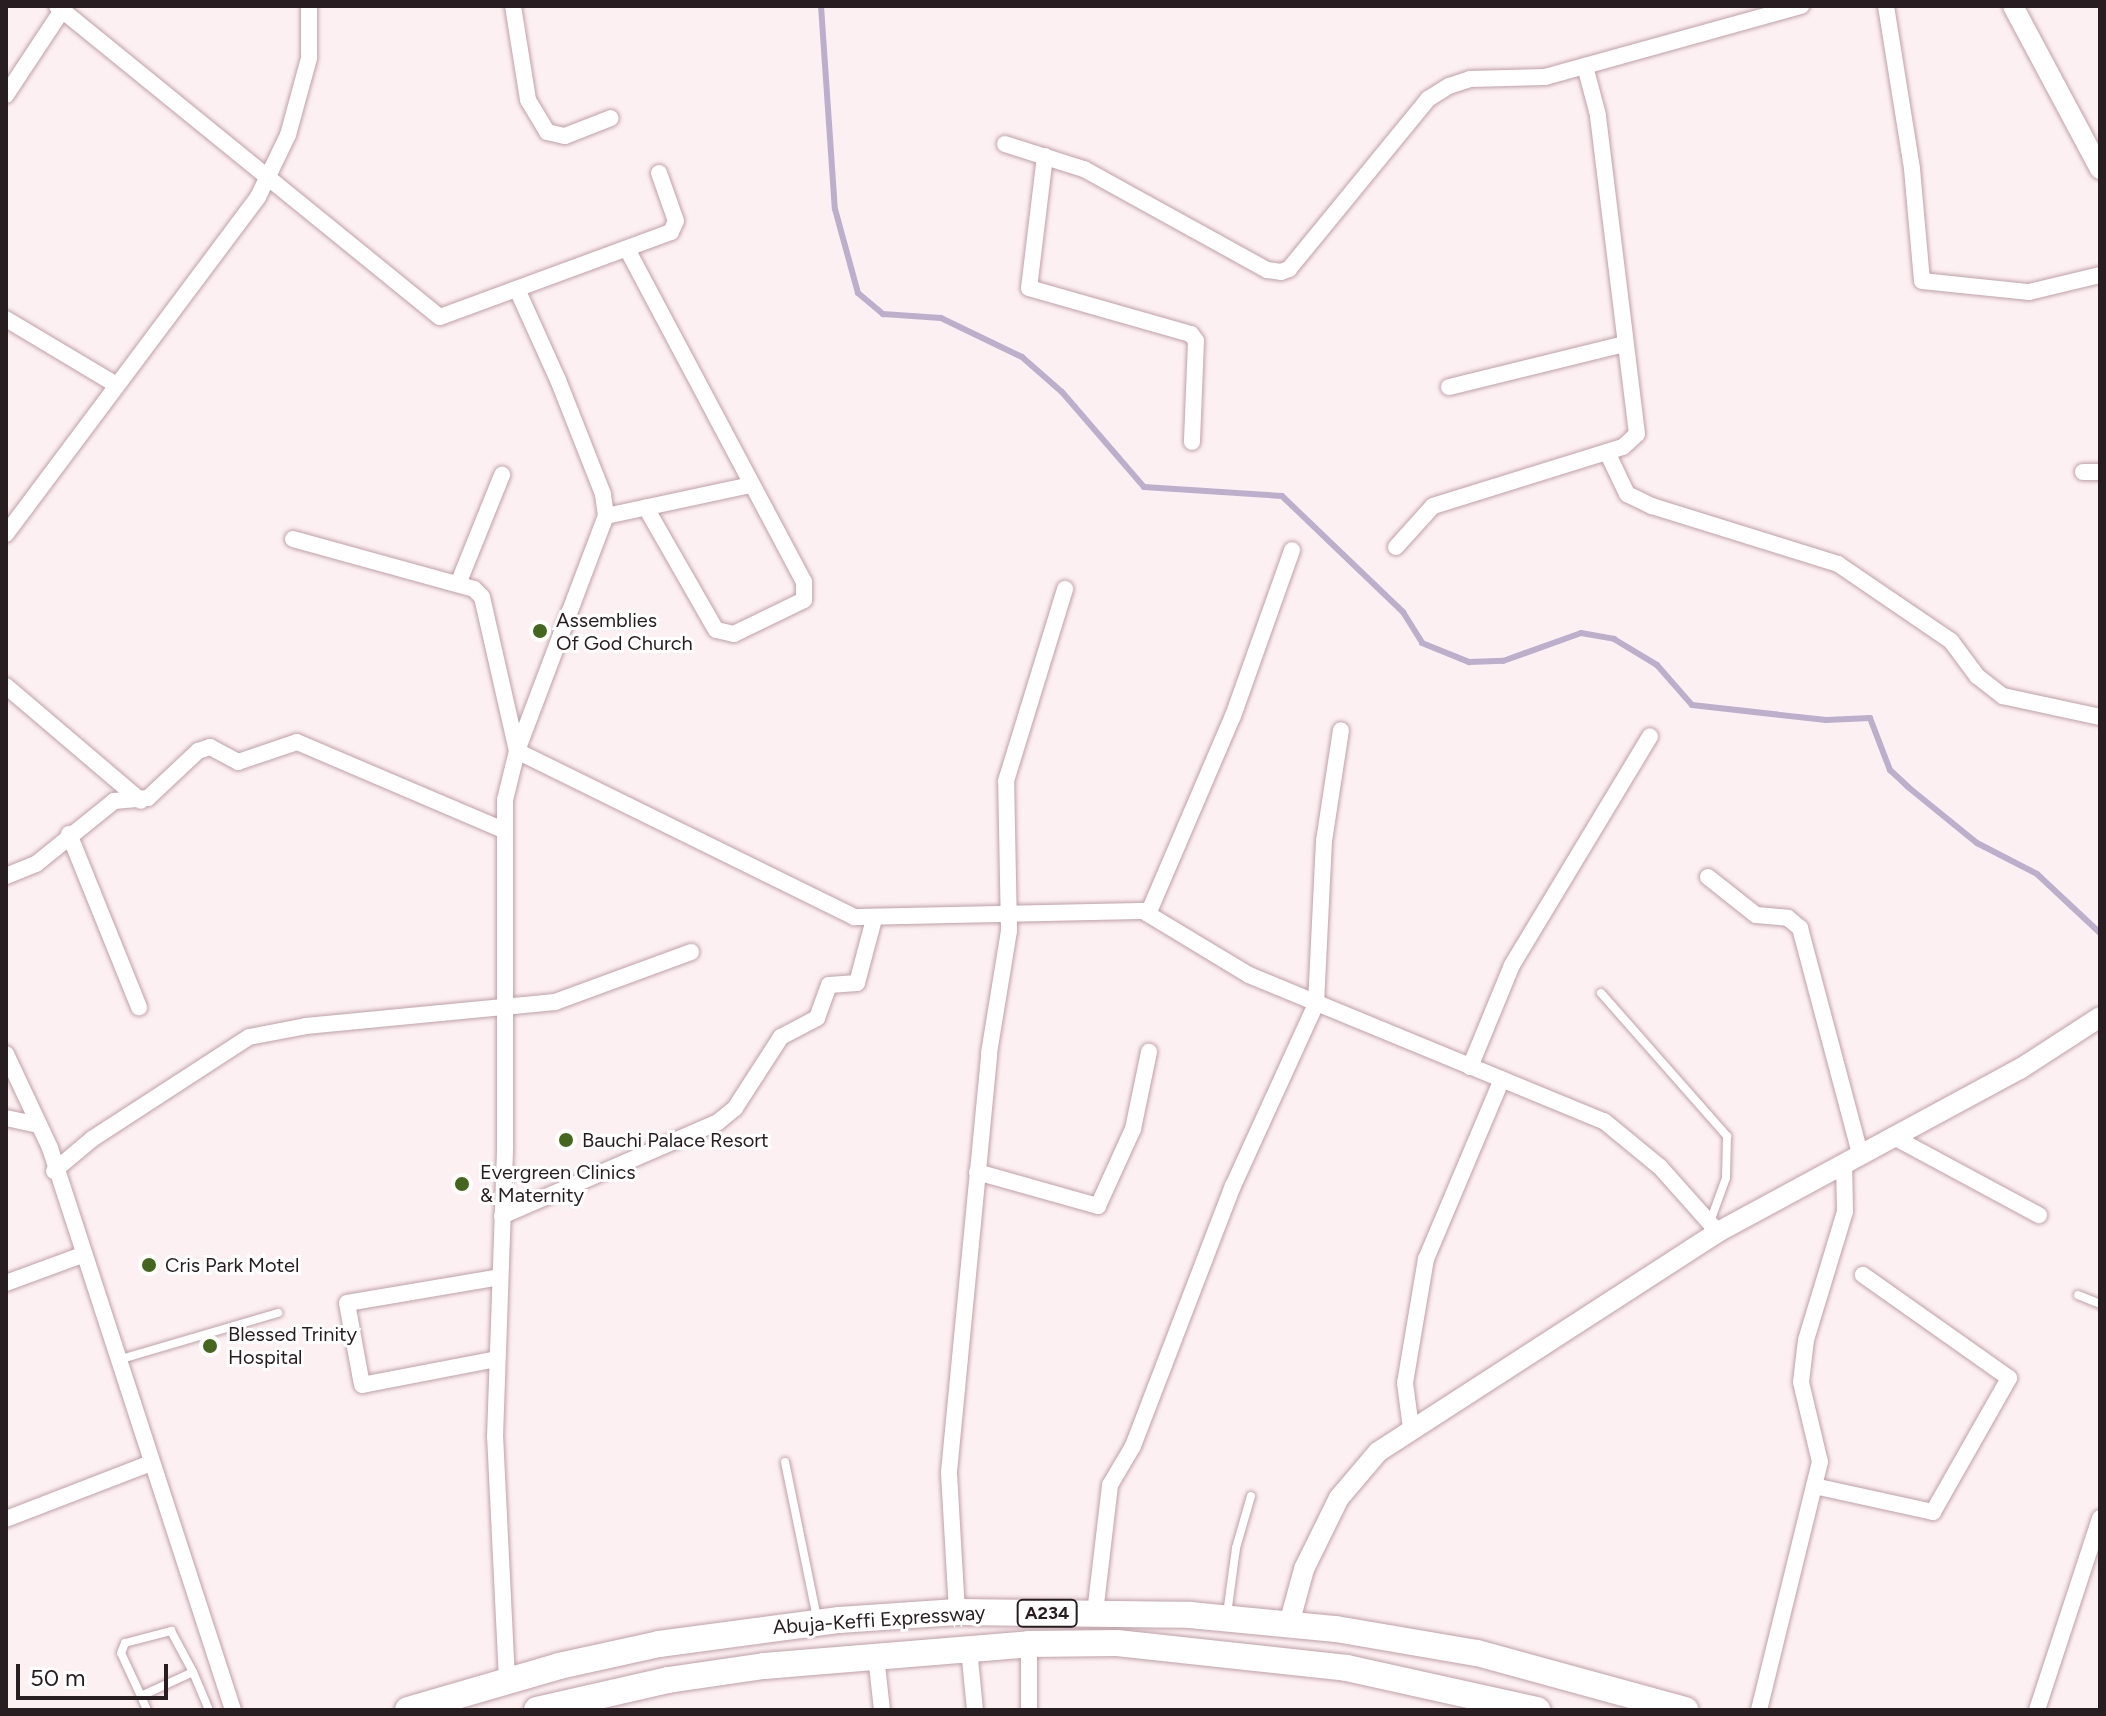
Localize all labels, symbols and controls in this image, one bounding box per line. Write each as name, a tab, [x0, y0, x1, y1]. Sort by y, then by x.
place label: Assemblies Of God Church	[556, 608, 693, 655]
marker: Assemblies Of God Church	[531, 622, 549, 640]
place label: Bauchi Palace Resort	[582, 1128, 769, 1152]
marker: Bauchi Palace Resort	[557, 1131, 575, 1149]
place label: Evergreen Clinics & Maternity	[480, 1160, 636, 1207]
marker: Evergreen Clinics & Maternity	[451, 1173, 473, 1195]
place label: Cris Park Motel	[165, 1253, 299, 1277]
marker: Cris Park Motel	[140, 1256, 158, 1274]
place label: Blessed Trinity Hospital	[228, 1322, 357, 1369]
marker: Blessed Trinity Hospital	[199, 1335, 221, 1357]
road number: A234	[1015, 1599, 1079, 1627]
street label: Abuja-Keffi Expressway	[772, 1601, 986, 1639]
scale bar	[20, 1648, 172, 1698]
text: 50 m	[30, 1663, 86, 1692]

